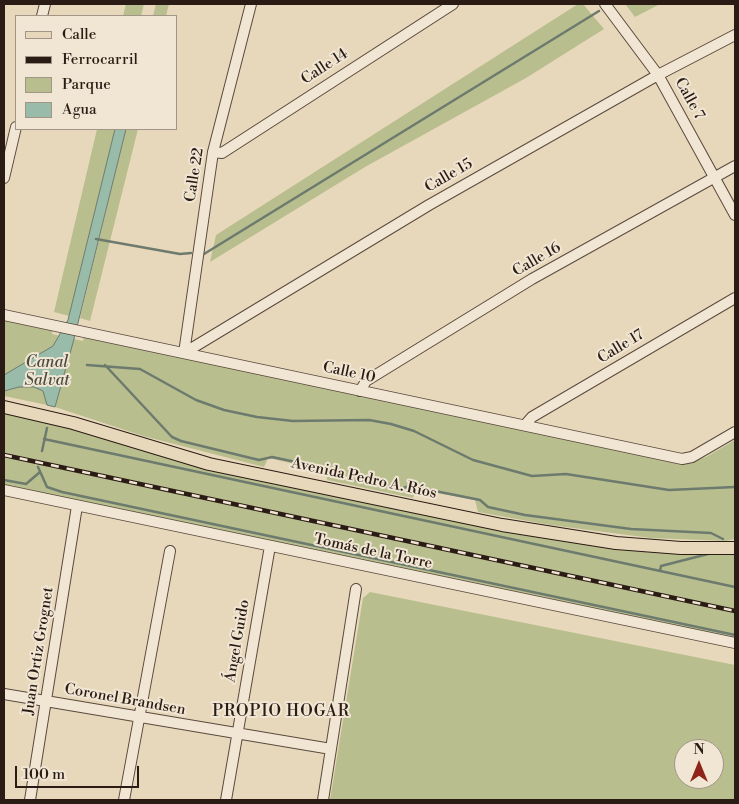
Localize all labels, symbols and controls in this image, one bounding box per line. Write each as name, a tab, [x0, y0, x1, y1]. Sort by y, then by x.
legend	[15, 15, 178, 130]
text: Calle	[62, 25, 96, 44]
street label: Calle 14	[298, 45, 352, 89]
text: Ferrocarril	[62, 50, 138, 69]
text: Parque	[62, 75, 111, 94]
street label: Calle 7	[670, 75, 708, 123]
text: Agua	[62, 100, 97, 119]
street label: Calle 22	[182, 147, 208, 203]
street label: Calle 15	[422, 155, 476, 197]
street label: Calle 16	[510, 239, 564, 281]
street label: Calle 17	[595, 326, 647, 368]
water label: Canal Salvat	[24, 353, 70, 391]
street label: Calle 10	[321, 359, 377, 387]
street label: Avenida Pedro A. Ríos	[290, 455, 438, 503]
street label: Tomás de la Torre	[312, 531, 434, 573]
street label: Juan Ortiz Grognet	[20, 586, 58, 716]
street label: Ángel Guido	[222, 598, 254, 684]
street label: Coronel Brandsen	[63, 680, 187, 720]
district label: PROPIO HOGAR	[211, 702, 351, 722]
north arrow	[674, 739, 724, 789]
text: N	[693, 741, 705, 759]
scale bar	[18, 756, 141, 788]
text: 100 m	[23, 765, 65, 784]

